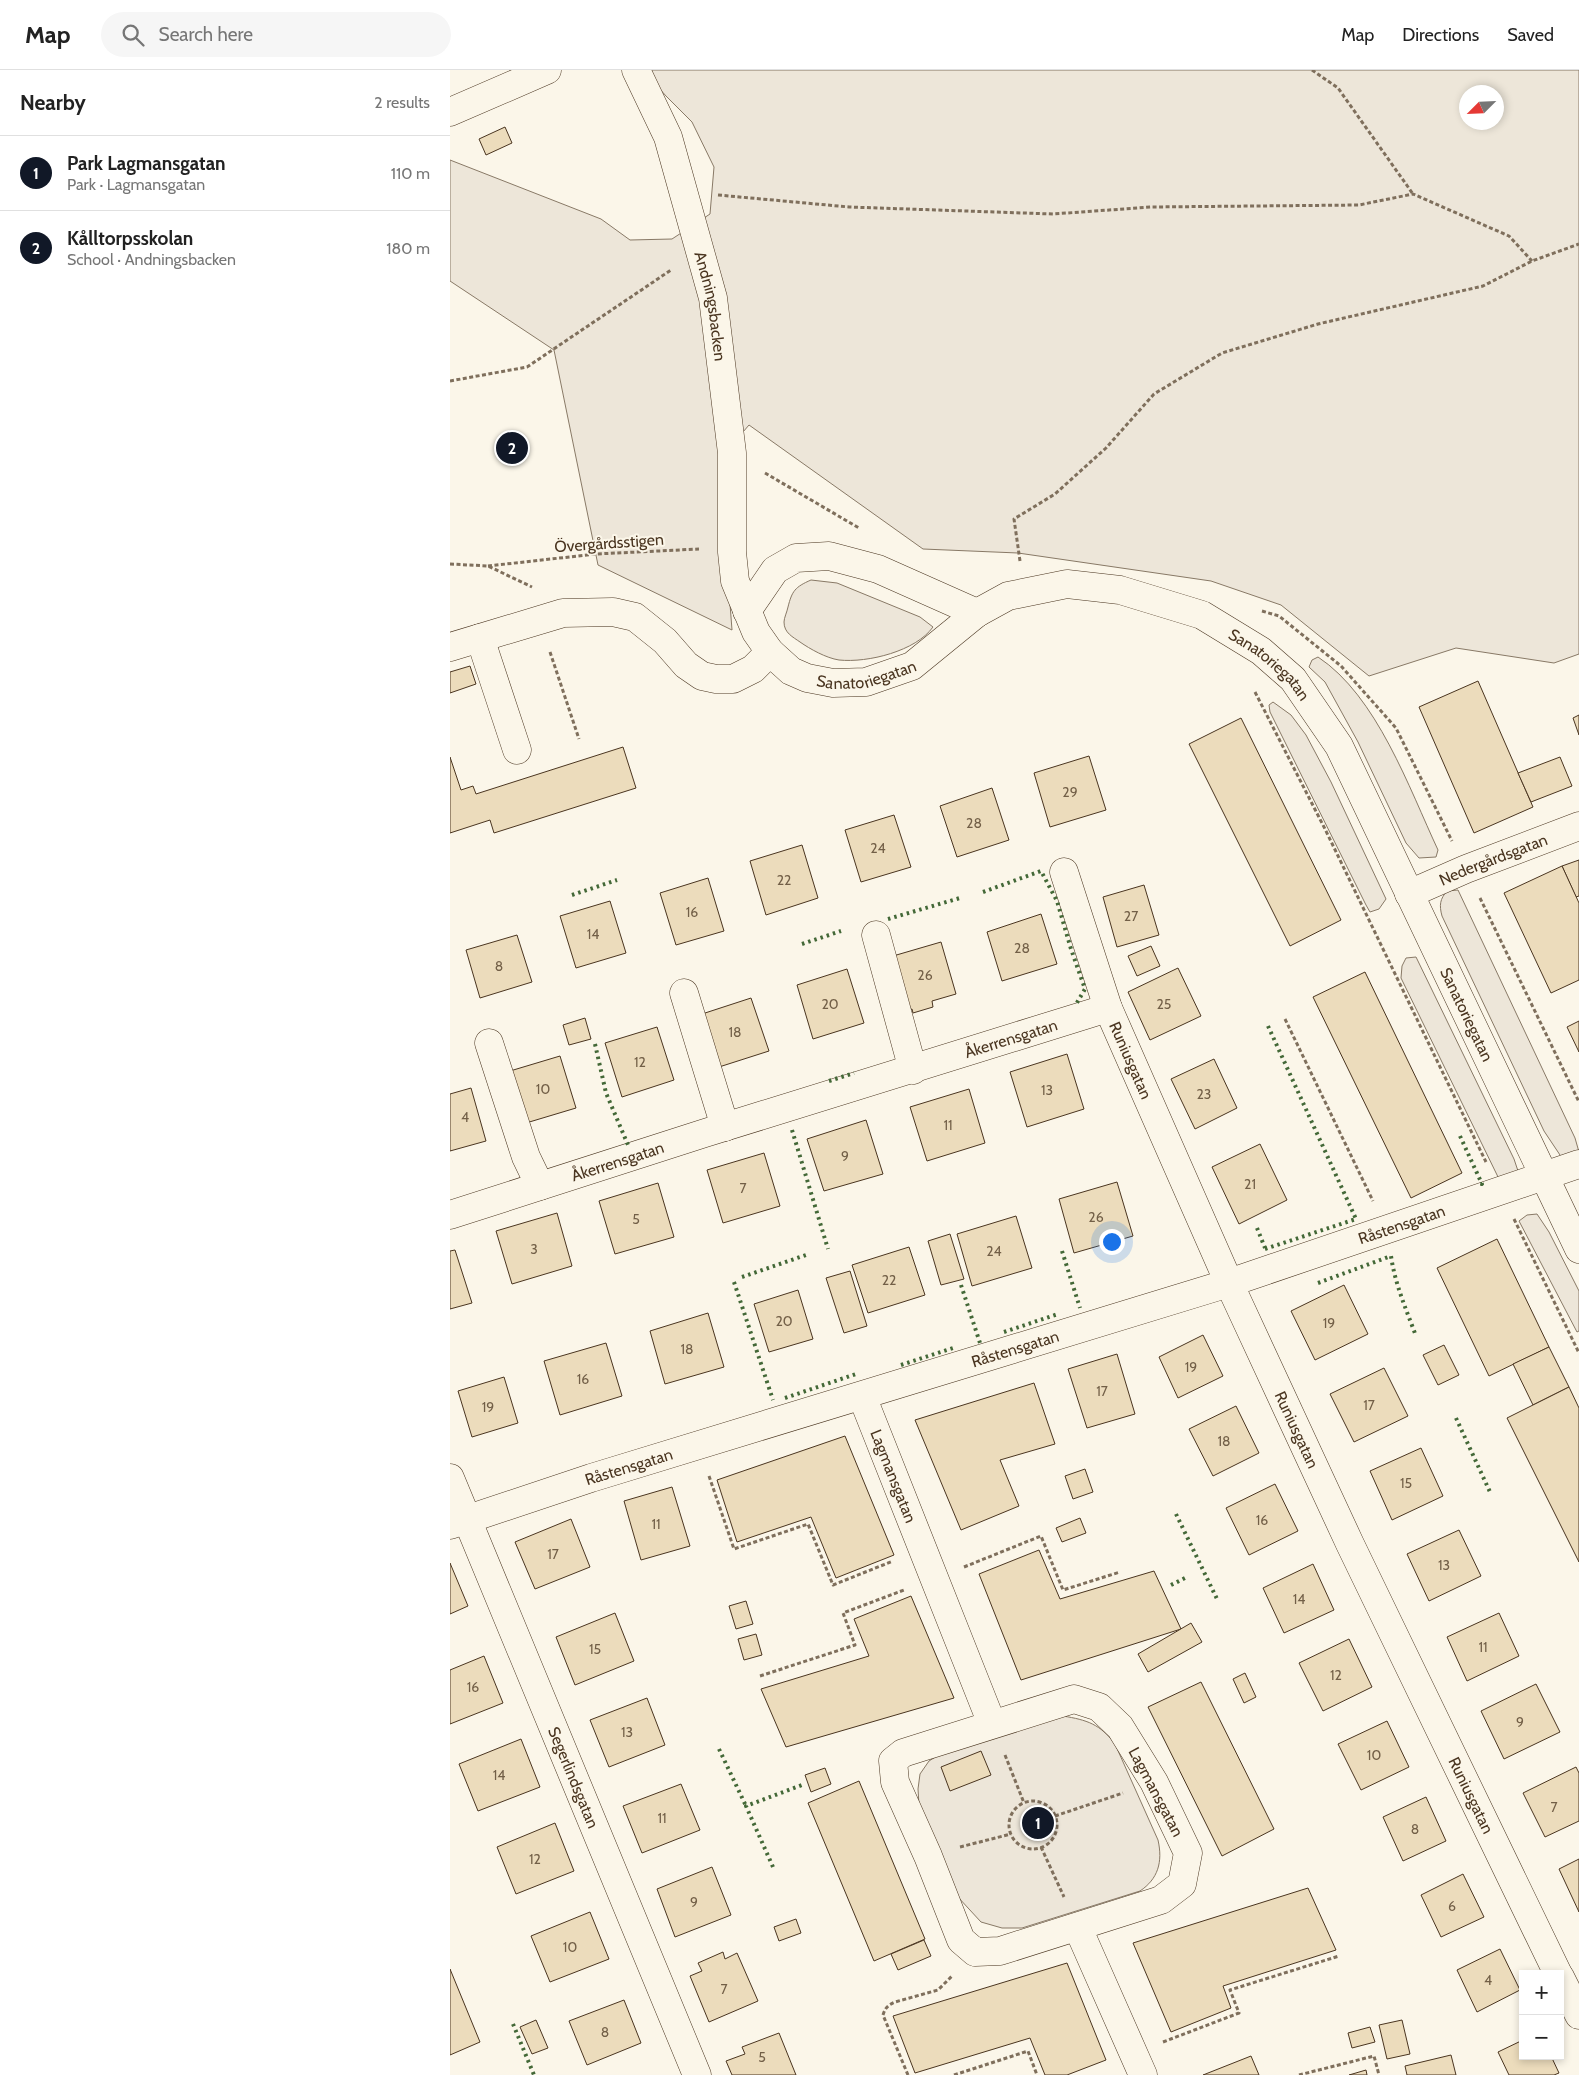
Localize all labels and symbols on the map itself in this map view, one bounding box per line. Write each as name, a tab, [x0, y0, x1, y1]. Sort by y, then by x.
north arrow	[1459, 85, 1504, 130]
street label: Andningsbacken	[691, 249, 730, 362]
pin: 2	[496, 429, 528, 467]
street label: Övergårdsstigen	[554, 530, 664, 556]
street label: Sanatoriegatan	[1225, 624, 1314, 704]
street label: Sanatoriegatan	[815, 656, 919, 692]
house number: 29	[1062, 783, 1078, 801]
house number: 28	[966, 814, 982, 832]
street label: Nedergårdsgatan	[1436, 829, 1550, 889]
house number: 24	[870, 839, 886, 857]
house number: 22	[777, 871, 791, 889]
house number: 16	[686, 903, 698, 921]
house number: 27	[1124, 907, 1138, 925]
house number: 14	[587, 925, 599, 943]
house number: 28	[1014, 939, 1030, 957]
house number: 8	[495, 957, 503, 975]
street label: Sanatoriegatan	[1437, 964, 1498, 1064]
house number: 26	[917, 966, 933, 984]
house number: 20	[821, 995, 839, 1013]
house number: 25	[1157, 995, 1171, 1013]
street label: Åkerrensgatan	[962, 1015, 1060, 1061]
street label: Runiusgatan	[1106, 1019, 1156, 1102]
house number: 18	[728, 1023, 742, 1041]
house number: 12	[634, 1053, 646, 1071]
house number: 10	[536, 1080, 550, 1098]
house number: 13	[1041, 1081, 1053, 1099]
house number: 23	[1197, 1085, 1211, 1103]
house number: 4	[461, 1108, 469, 1126]
house number: 11	[943, 1116, 953, 1134]
street label: Åkerrensgatan	[569, 1137, 666, 1185]
house number: 9	[841, 1147, 849, 1165]
house number: 21	[1244, 1175, 1256, 1193]
house number: 7	[739, 1179, 747, 1197]
street label: Råstensgatan	[1356, 1201, 1448, 1248]
house number: 26	[1088, 1208, 1104, 1226]
house number: 5	[632, 1210, 640, 1228]
your location	[1099, 1229, 1125, 1255]
house number: 3	[530, 1240, 538, 1258]
house number: 24	[986, 1242, 1002, 1260]
house number: 22	[882, 1271, 896, 1289]
house number: 20	[775, 1312, 793, 1330]
house number: 19	[1323, 1314, 1335, 1332]
street label: Råstensgatan	[969, 1326, 1061, 1371]
house number: 18	[680, 1340, 694, 1358]
house number: 19	[1185, 1358, 1197, 1376]
house number: 16	[577, 1370, 589, 1388]
house number: 17	[1096, 1382, 1108, 1400]
street label: Runiusgatan	[1271, 1388, 1323, 1471]
house number: 17	[1363, 1396, 1375, 1414]
house number: 19	[482, 1398, 494, 1416]
street label: Lagmansgatan	[867, 1427, 921, 1525]
house number: 18	[1217, 1432, 1231, 1450]
street label: Råstensgatan	[582, 1444, 675, 1489]
house number: 15	[1400, 1474, 1412, 1492]
house number: 16	[1256, 1511, 1268, 1529]
house number: 11	[651, 1515, 661, 1533]
house number: 17	[547, 1545, 559, 1563]
house number: 13	[1438, 1556, 1450, 1574]
house number: 14	[1293, 1590, 1305, 1608]
house number: 11	[1478, 1638, 1488, 1656]
house number: 15	[589, 1640, 601, 1658]
house number: 12	[1330, 1666, 1342, 1684]
house number: 16	[467, 1678, 479, 1696]
house number: 9	[1516, 1713, 1524, 1731]
house number: 13	[621, 1723, 633, 1741]
street label: Segerlindsgatan	[544, 1724, 603, 1831]
street label: Lagmansgatan	[1125, 1744, 1188, 1840]
house number: 10	[1367, 1746, 1381, 1764]
street label: Runiusgatan	[1445, 1754, 1498, 1837]
house number: 14	[493, 1766, 505, 1784]
house number: 7	[1550, 1798, 1558, 1816]
pin: 1	[1022, 1804, 1054, 1842]
house number: 11	[657, 1809, 667, 1827]
house number: 8	[1411, 1820, 1419, 1838]
house number: 12	[529, 1850, 541, 1868]
house number: 9	[690, 1893, 698, 1911]
house number: 6	[1448, 1897, 1456, 1915]
house number: 10	[563, 1938, 577, 1956]
house number: 4	[1484, 1971, 1492, 1989]
house number: 7	[720, 1980, 728, 1998]
house number: 8	[601, 2023, 609, 2041]
house number: 5	[758, 2048, 766, 2066]

